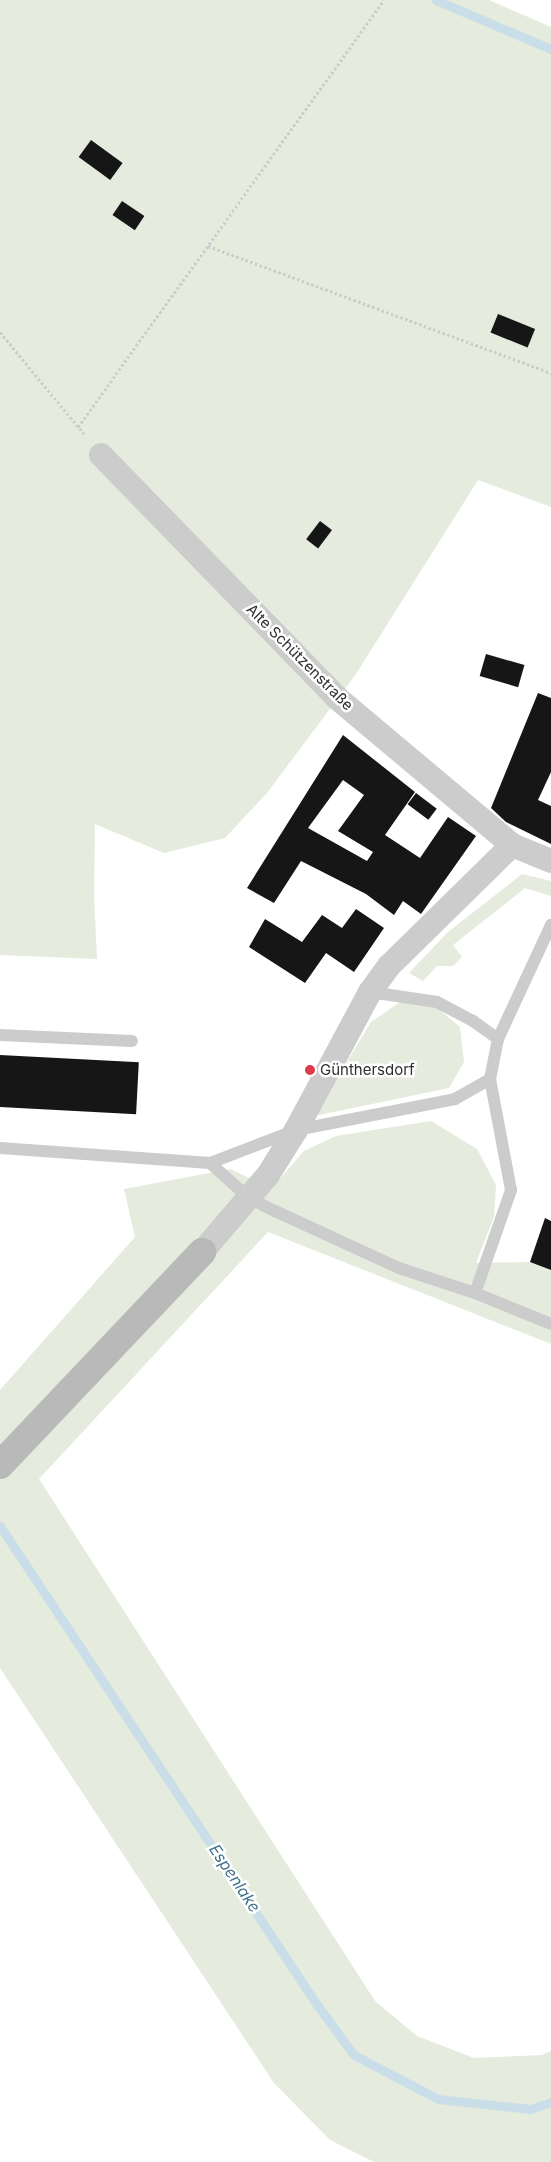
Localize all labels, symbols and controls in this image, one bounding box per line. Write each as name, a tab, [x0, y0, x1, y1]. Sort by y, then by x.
street label: Alte Schützenstraße	[243, 600, 357, 714]
place label: Günthersdorf	[320, 1061, 415, 1079]
marker: Günthersdorf	[304, 1064, 316, 1076]
water label: Espenlake	[205, 1840, 265, 1916]

